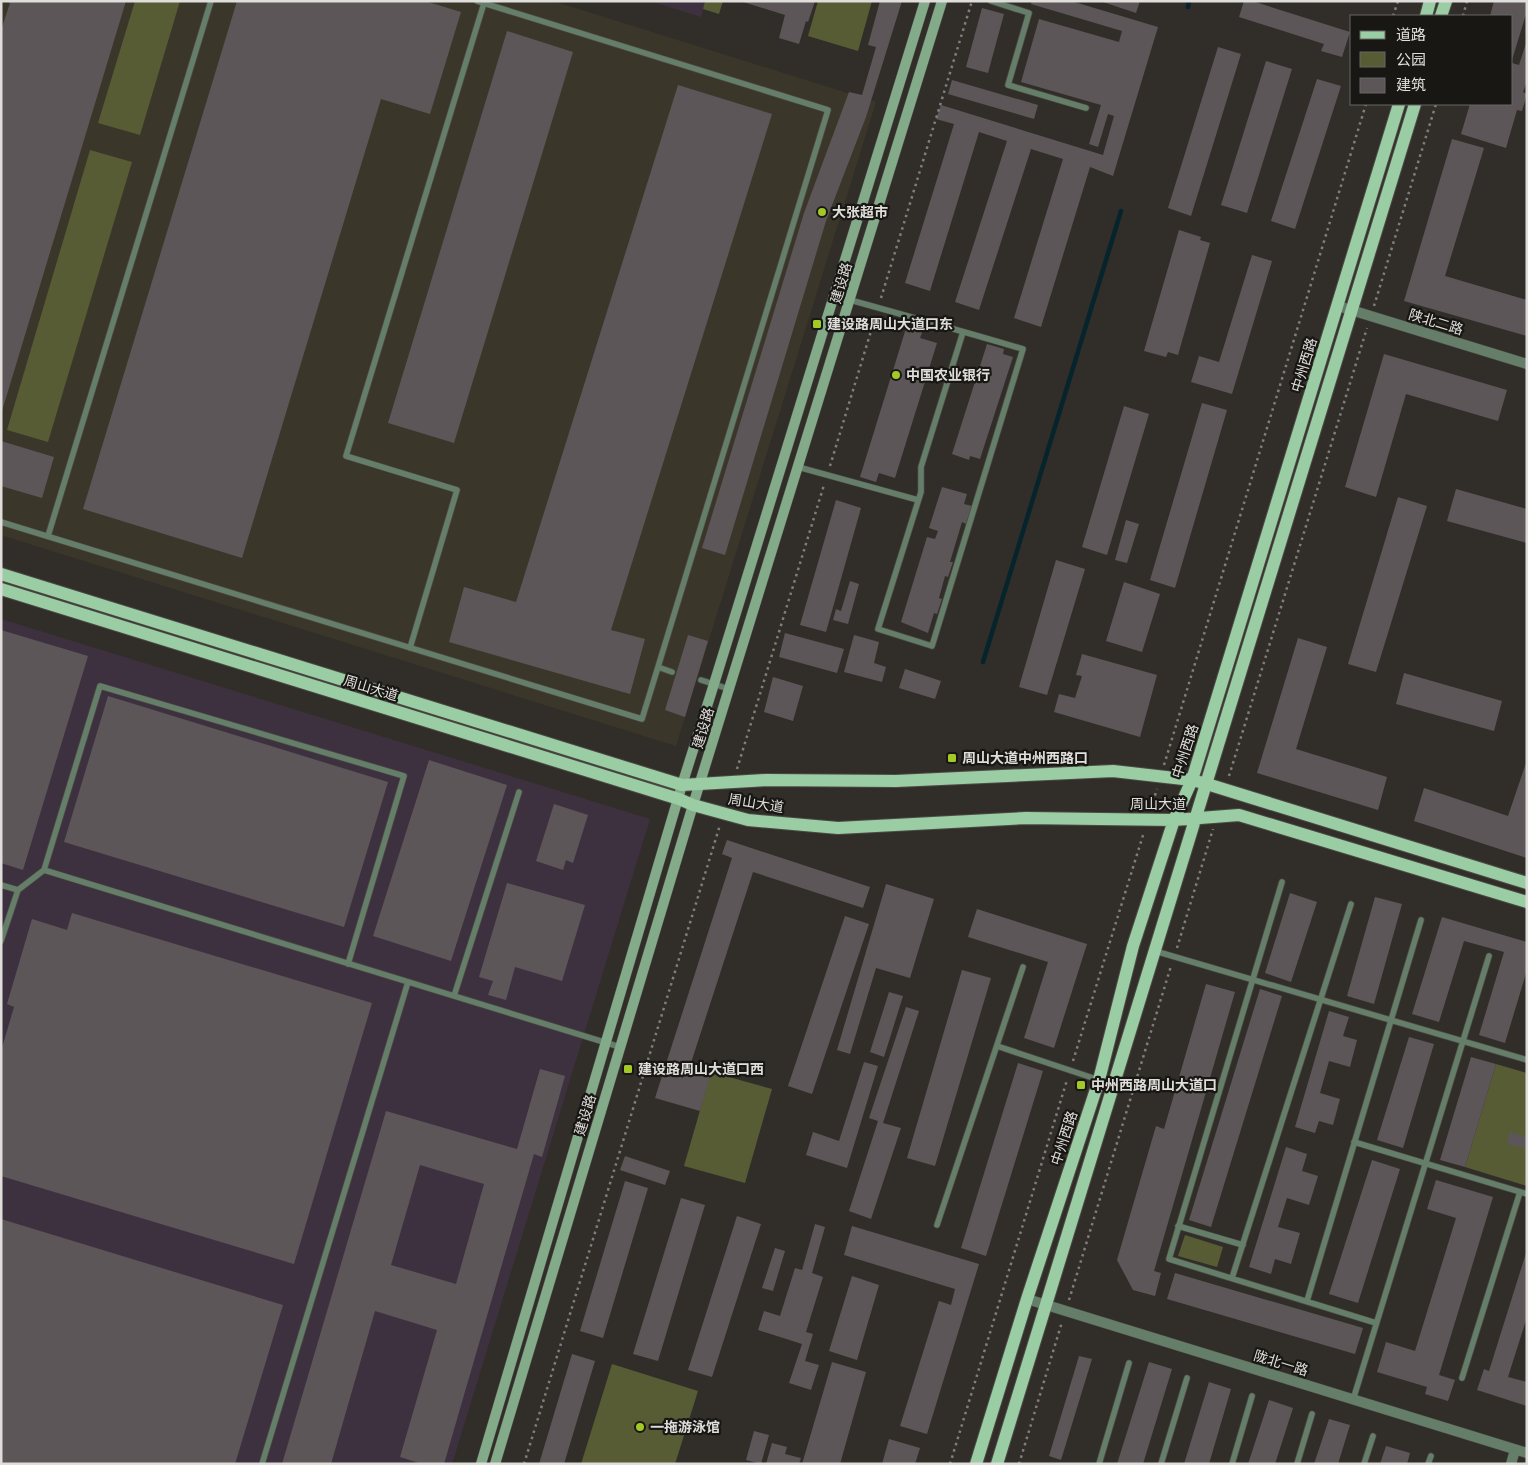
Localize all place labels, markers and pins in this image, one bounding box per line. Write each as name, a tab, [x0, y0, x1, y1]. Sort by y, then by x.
place label: 大张超市	[832, 204, 888, 220]
marker: 大张超市	[816, 206, 828, 218]
place label: 建设路周山大道口东	[827, 316, 953, 332]
marker: 建设路周山大道口东	[811, 318, 823, 330]
place label: 中国农业银行	[906, 367, 990, 383]
marker: 中国农业银行	[890, 369, 902, 381]
place label: 周山大道中州西路口	[962, 750, 1088, 766]
marker: 周山大道中州西路口	[946, 752, 958, 764]
place label: 建设路周山大道口西	[638, 1061, 764, 1077]
marker: 建设路周山大道口西	[622, 1063, 634, 1075]
place label: 中州西路周山大道口	[1091, 1077, 1217, 1093]
marker: 中州西路周山大道口	[1075, 1079, 1087, 1091]
place label: 一拖游泳馆	[650, 1419, 720, 1435]
marker: 一拖游泳馆	[634, 1421, 646, 1433]

